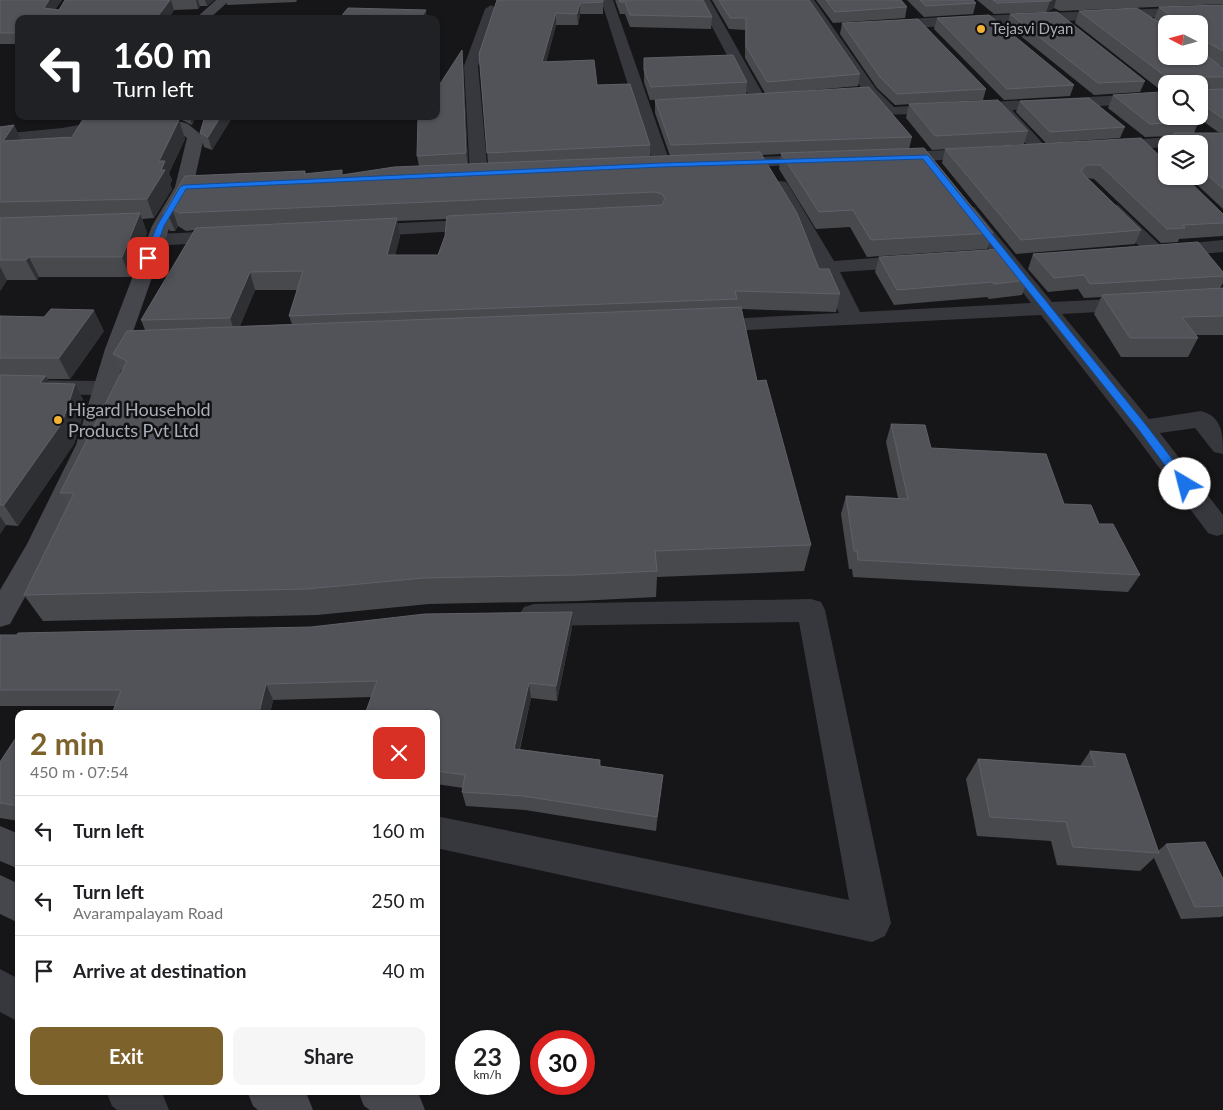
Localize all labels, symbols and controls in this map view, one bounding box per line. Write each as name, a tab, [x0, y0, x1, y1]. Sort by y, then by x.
north arrow	[1158, 15, 1208, 65]
map controls	[1158, 15, 1208, 185]
place label: Tejasvi Dyan	[991, 19, 1073, 37]
marker: Tejasvi Dyan	[975, 23, 987, 35]
text: 160 m	[113, 33, 212, 75]
icon: left	[30, 35, 95, 100]
text: Turn left	[113, 75, 194, 102]
button: search	[1158, 75, 1208, 125]
button: layers	[1158, 135, 1208, 185]
pin	[127, 237, 169, 279]
icon: arrive	[134, 244, 162, 272]
place label: Higard Household Products Pvt Ltd	[68, 398, 211, 441]
marker: Higard Household Products Pvt Ltd	[52, 414, 64, 426]
position arrow	[1158, 457, 1210, 509]
text: 2 min	[30, 725, 104, 761]
button: close	[373, 727, 425, 779]
text: 450 m · 07:54	[30, 762, 129, 781]
icon: left	[30, 817, 58, 845]
text: Turn left	[73, 819, 144, 842]
text: 160 m	[371, 819, 425, 842]
text: Turn left	[73, 880, 144, 903]
icon: left	[30, 887, 58, 915]
text: 250 m	[371, 889, 425, 912]
text: Avarampalayam Road	[73, 903, 223, 922]
icon: arrive	[30, 957, 58, 985]
text: Arrive at destination	[73, 959, 246, 982]
text: 40 m	[382, 959, 425, 982]
button: Exit	[30, 1027, 223, 1085]
button: Share	[233, 1027, 425, 1085]
speed limit sign: 30	[530, 1030, 595, 1095]
text: 23	[473, 1041, 502, 1071]
text: km/h	[473, 1067, 502, 1082]

